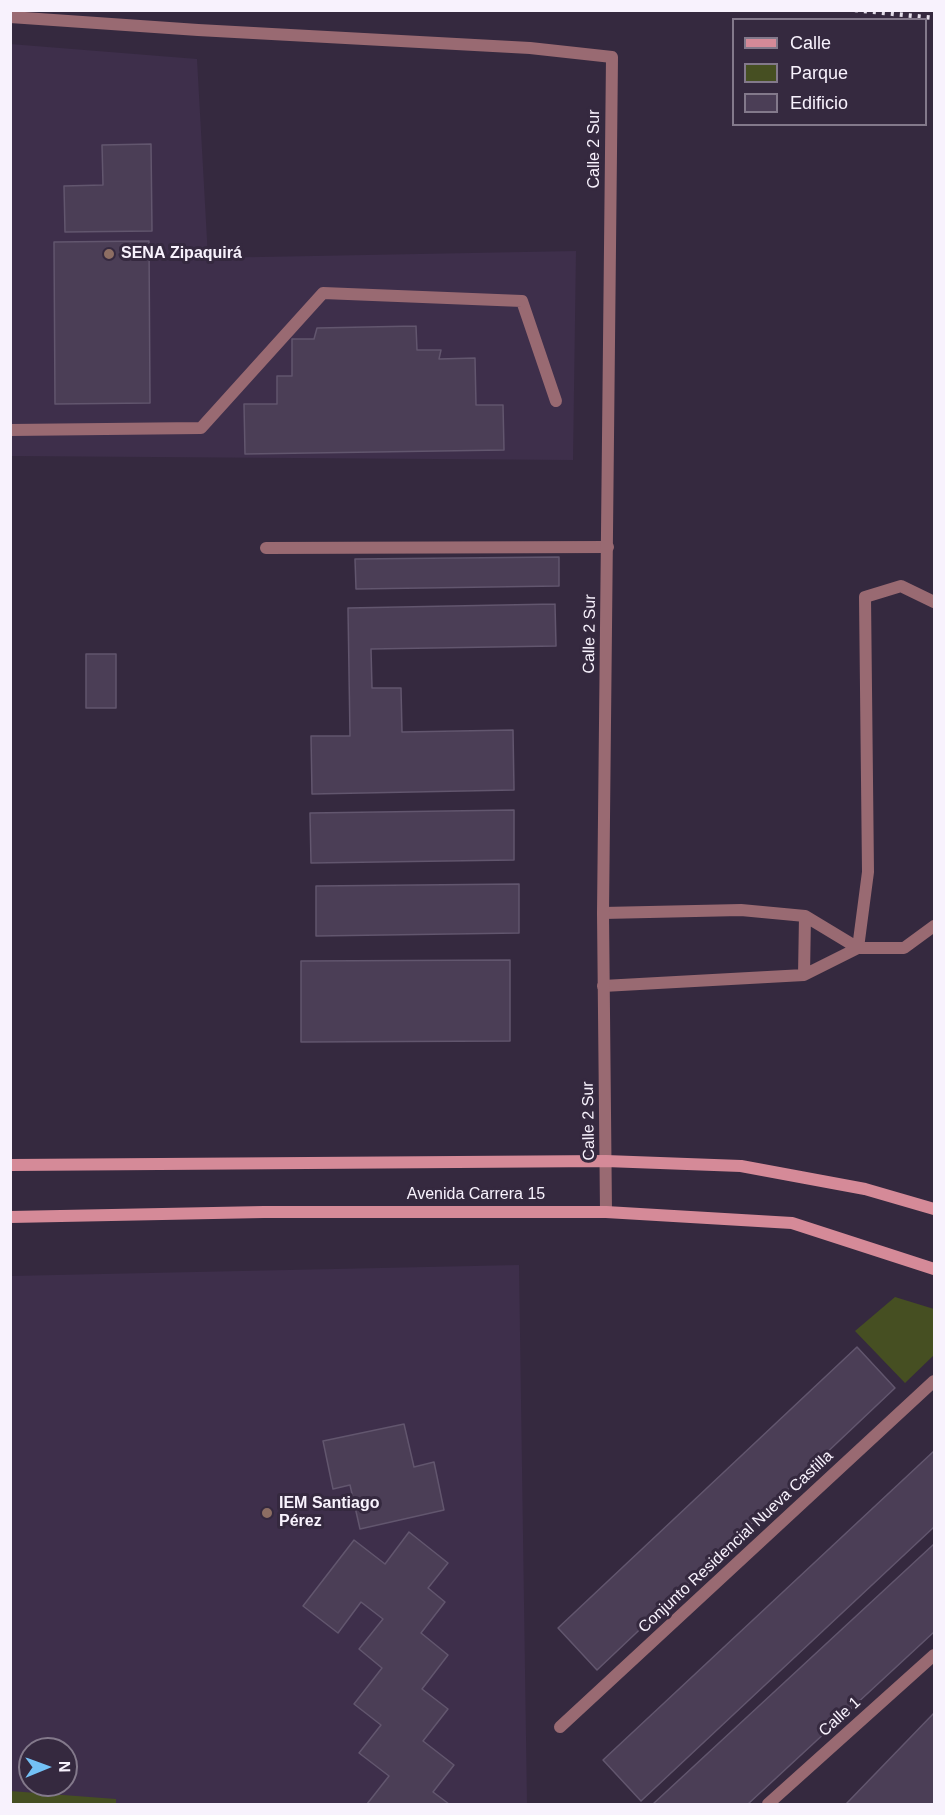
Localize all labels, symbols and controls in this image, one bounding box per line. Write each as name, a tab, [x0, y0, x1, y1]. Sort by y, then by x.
legend	[732, 18, 927, 126]
text: Calle	[790, 33, 831, 53]
text: Parque	[790, 63, 848, 83]
text: Edificio	[790, 93, 848, 113]
street label: Calle 2 Sur	[585, 109, 605, 189]
place label: SENA Zipaquirá	[121, 244, 242, 264]
marker: SENA Zipaquirá	[102, 247, 116, 261]
street label: Calle 2 Sur	[580, 594, 600, 674]
street label: Calle 2 Sur	[579, 1081, 599, 1161]
street label: Avenida Carrera 15	[407, 1185, 545, 1205]
street label: Conjunto Residencial Nueva Castilla	[635, 1447, 837, 1637]
place label: IEM Santiago Pérez	[279, 1494, 379, 1532]
marker: IEM Santiago Pérez	[260, 1506, 274, 1520]
street label: Calle 1	[815, 1693, 865, 1741]
north arrow	[18, 1737, 78, 1797]
text: N	[56, 1761, 73, 1773]

